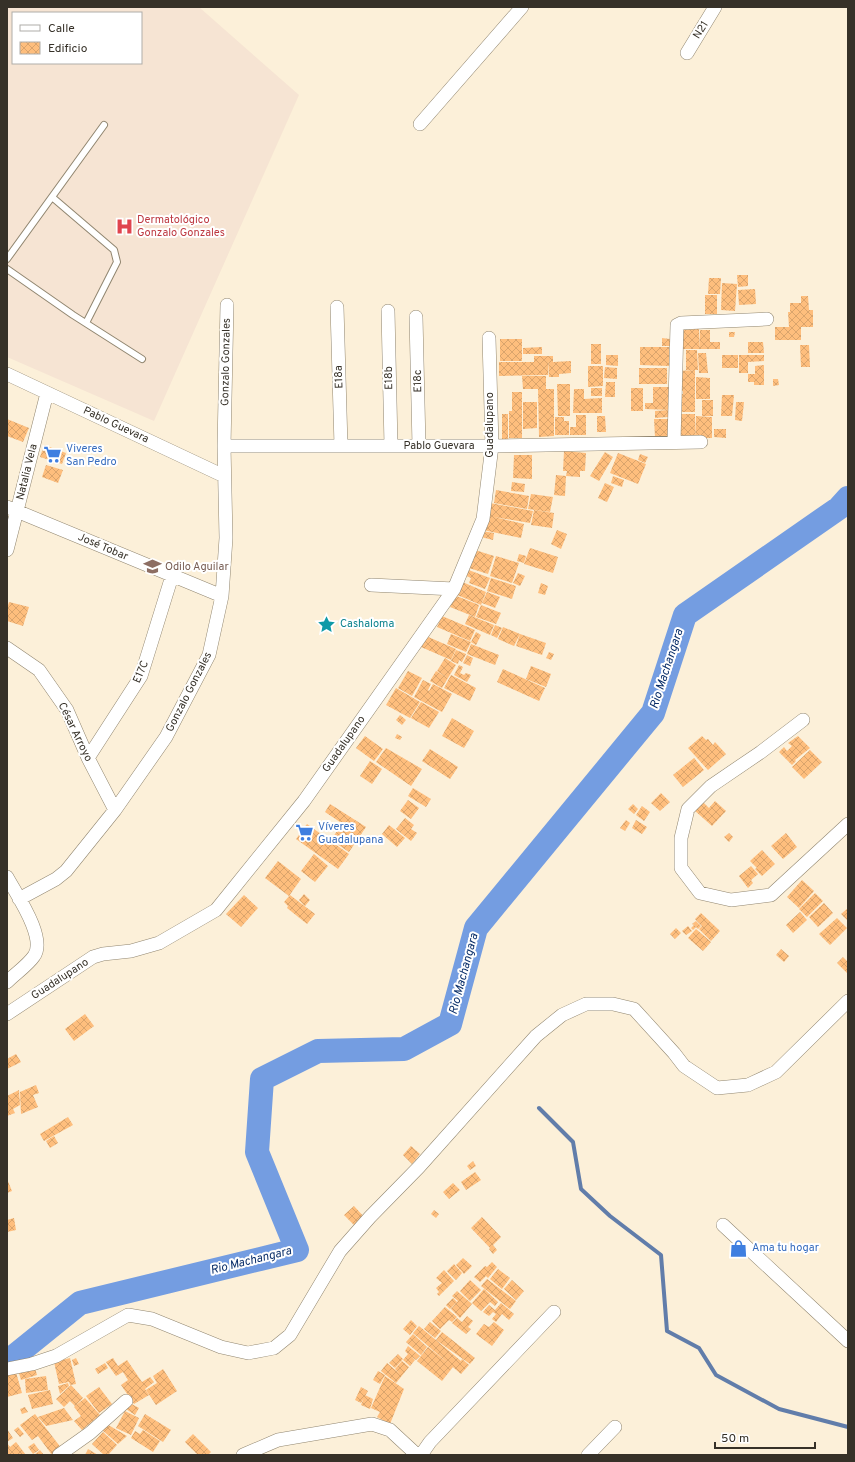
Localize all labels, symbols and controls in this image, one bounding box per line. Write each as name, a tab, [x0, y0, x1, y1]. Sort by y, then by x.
legend	[12, 12, 142, 64]
street label: N21	[690, 18, 712, 42]
text: Calle	[48, 21, 75, 37]
text: Edificio	[48, 41, 88, 57]
place label: Dermatológico Gonzalo Gonzales	[137, 213, 225, 240]
hospital icon: Dermatológico Gonzalo Gonzales	[114, 216, 134, 236]
street label: Gonzalo Gonzales	[218, 318, 234, 406]
street label: E18a	[332, 365, 346, 389]
street label: E18b	[382, 366, 396, 390]
street label: E18c	[411, 369, 425, 393]
street label: Guadalupano	[483, 392, 497, 458]
street label: Pablo Guevara	[81, 404, 151, 446]
street label: Pablo Guevara	[404, 439, 475, 453]
street label: Natalia Vela	[13, 442, 41, 501]
place label: Viveres San Pedro	[66, 442, 117, 469]
supermarket icon: Viveres San Pedro	[43, 445, 63, 465]
street label: José Tobar	[76, 530, 131, 564]
school or university icon: Odilo Aguilar	[142, 557, 162, 577]
place label: Odilo Aguilar	[165, 560, 229, 574]
place icon: Cashaloma	[317, 614, 337, 634]
place label: Cashaloma	[340, 617, 394, 631]
water label: Rio Machangara	[647, 626, 688, 711]
street label: Gonzalo Gonzales	[163, 650, 215, 734]
street label: E17C	[130, 659, 152, 685]
street label: César Arroyo	[55, 700, 95, 764]
street label: Guadalupano	[319, 713, 369, 775]
place label: Víveres Guadalupana	[318, 820, 383, 847]
supermarket icon: Víveres Guadalupana	[295, 823, 315, 843]
water label: Rio Machangara	[446, 931, 483, 1016]
street label: Guadalupano	[29, 955, 91, 1003]
shop icon: Ama tu hogar	[729, 1238, 749, 1258]
place label: Ama tu hogar	[752, 1241, 820, 1255]
water label: Rio Machangara	[209, 1243, 294, 1279]
scale bar	[715, 1424, 815, 1450]
text: 50 m	[721, 1431, 749, 1447]

